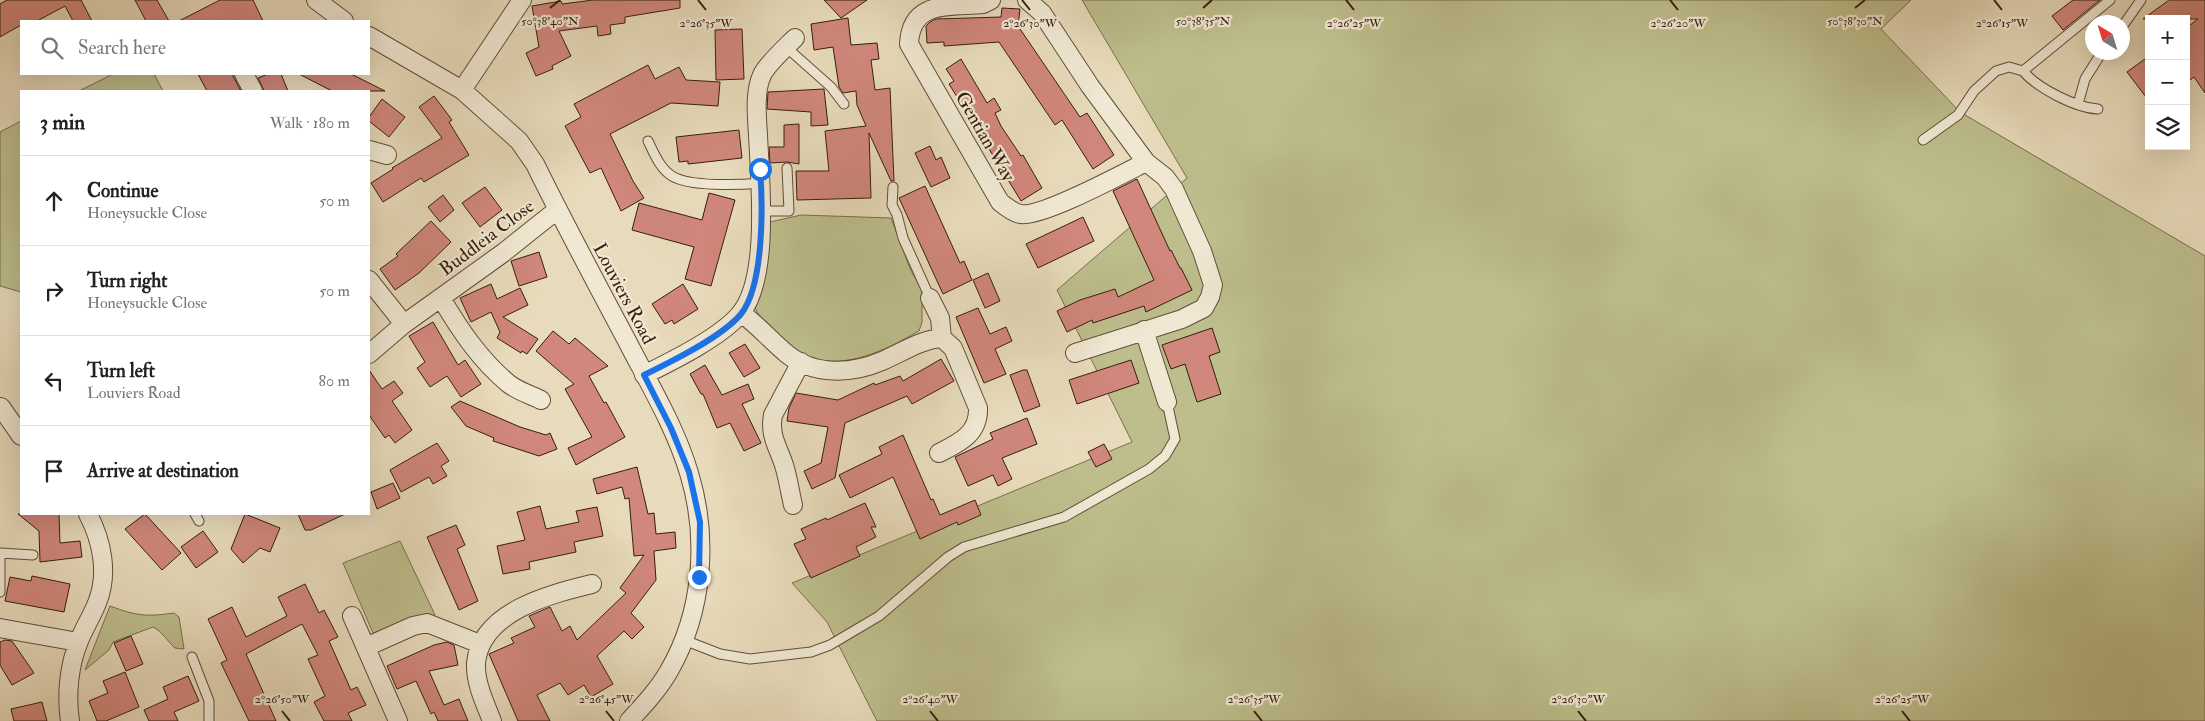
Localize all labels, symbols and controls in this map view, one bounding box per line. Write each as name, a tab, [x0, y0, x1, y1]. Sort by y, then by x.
text: 50°38'40"N	[521, 14, 579, 29]
text: 50°38'35"N	[1176, 14, 1231, 29]
text: 50°38'30"N	[1827, 14, 1883, 29]
north arrow	[2085, 15, 2130, 60]
map controls	[2145, 15, 2190, 150]
button: +	[2145, 15, 2190, 60]
text: 2°26'35"W	[680, 16, 733, 31]
text: 2°26'30"W	[1003, 16, 1058, 31]
text: 2°26'25"W	[1327, 16, 1382, 31]
text: 2°26'20"W	[1650, 16, 1706, 31]
text: 2°26'15"W	[1976, 16, 2029, 31]
search box	[20, 20, 370, 75]
icon: search	[38, 34, 66, 62]
text: Search here	[78, 36, 166, 60]
button: −	[2145, 60, 2190, 105]
street label: Gentian Way	[950, 87, 1021, 186]
button: layers	[2145, 105, 2190, 150]
text: 3 min	[40, 109, 85, 136]
text: Walk · 180 m	[270, 113, 350, 133]
route start	[749, 158, 772, 181]
text: Continue	[87, 179, 158, 203]
icon: ahead	[40, 187, 68, 215]
text: 50 m	[319, 191, 350, 211]
street label: Buddleia Close	[434, 194, 539, 281]
text: Honeysuckle Close	[87, 203, 207, 223]
street label: Louviers Road	[587, 239, 661, 349]
text: Turn right	[87, 269, 167, 293]
icon: right	[40, 277, 68, 305]
text: 50 m	[319, 281, 350, 301]
text: Honeysuckle Close	[87, 293, 207, 313]
text: Turn left	[87, 359, 155, 383]
icon: left	[40, 367, 68, 395]
text: 80 m	[319, 371, 350, 391]
text: Louviers Road	[87, 383, 181, 403]
icon: arrive	[40, 457, 68, 485]
text: Arrive at destination	[87, 459, 239, 483]
route end	[688, 566, 711, 589]
text: 2°26'50"W	[255, 692, 310, 707]
text: 2°26'45"W	[579, 692, 634, 707]
text: 2°26'40"W	[902, 692, 959, 707]
text: 2°26'35"W	[1228, 692, 1281, 707]
text: 2°26'30"W	[1551, 692, 1606, 707]
text: 2°26'25"W	[1875, 692, 1930, 707]

